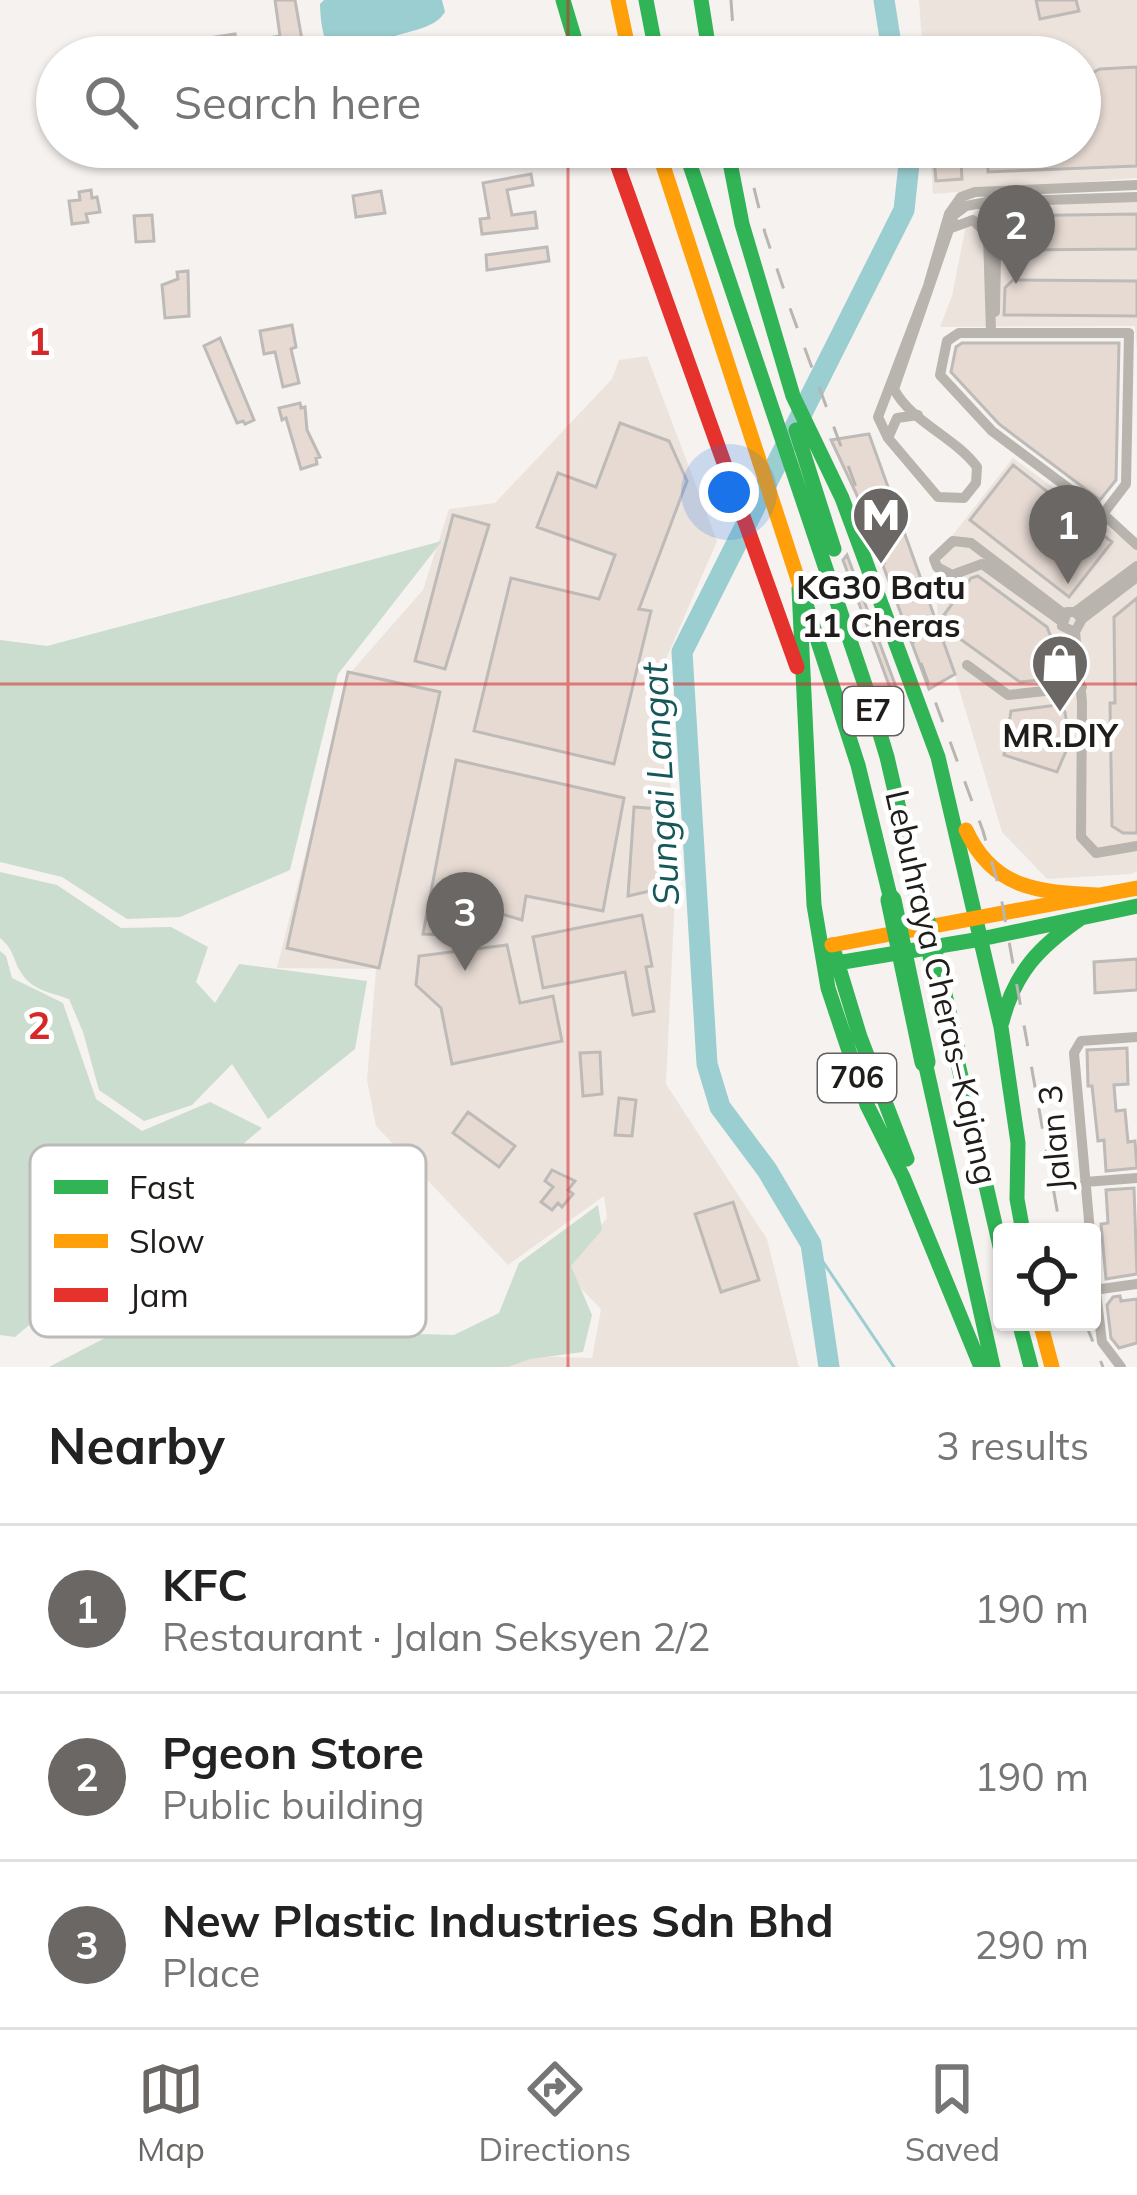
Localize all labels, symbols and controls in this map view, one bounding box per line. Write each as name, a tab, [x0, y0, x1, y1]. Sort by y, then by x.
search box	[36, 36, 1101, 168]
icon: search	[78, 69, 144, 135]
text: Search here	[174, 74, 421, 130]
pin: 2	[977, 185, 1055, 284]
text: 1	[27, 316, 51, 365]
your location	[699, 462, 759, 522]
metro station icon: KG30 Batu 11 Cheras	[850, 484, 912, 566]
pin: 1	[1029, 485, 1107, 584]
place label: KG30 Batu 11 Cheras	[796, 566, 966, 645]
shop icon: MR.DIY	[1029, 632, 1091, 714]
water label: Sungai Langat	[631, 660, 688, 907]
road number: E7	[843, 687, 903, 735]
place label: MR.DIY	[1002, 714, 1119, 755]
street label: Lebuhraya Cheras–Kajang	[877, 786, 1008, 1188]
pin: 3	[426, 872, 504, 971]
text: 2	[27, 1000, 51, 1049]
road number: 706	[818, 1054, 896, 1102]
street label: Jalan 3	[1028, 1083, 1079, 1193]
legend	[30, 1145, 426, 1337]
text: Fast	[129, 1166, 194, 1207]
text: Slow	[129, 1220, 205, 1261]
map controls	[993, 1223, 1101, 1331]
button: locate	[993, 1223, 1101, 1331]
text: Jam	[129, 1274, 189, 1315]
text: Nearby	[48, 1413, 225, 1477]
text: 3 results	[936, 1421, 1089, 1470]
text: KFC	[162, 1556, 248, 1612]
text: 1	[75, 1584, 99, 1633]
text: 190 m	[974, 1584, 1089, 1633]
text: Restaurant · Jalan Seksyen 2/2	[162, 1612, 710, 1661]
text: Pgeon Store	[162, 1724, 424, 1780]
text: 2	[75, 1752, 99, 1801]
text: 190 m	[974, 1752, 1089, 1801]
text: Public building	[162, 1780, 425, 1829]
text: New Plastic Industries Sdn Bhd	[162, 1892, 834, 1948]
text: 3	[75, 1920, 99, 1969]
text: 290 m	[974, 1920, 1089, 1969]
text: Place	[162, 1948, 260, 1997]
tab: Map	[137, 2056, 205, 2169]
tab: Directions	[479, 2056, 631, 2169]
tab: Saved	[905, 2056, 1000, 2169]

